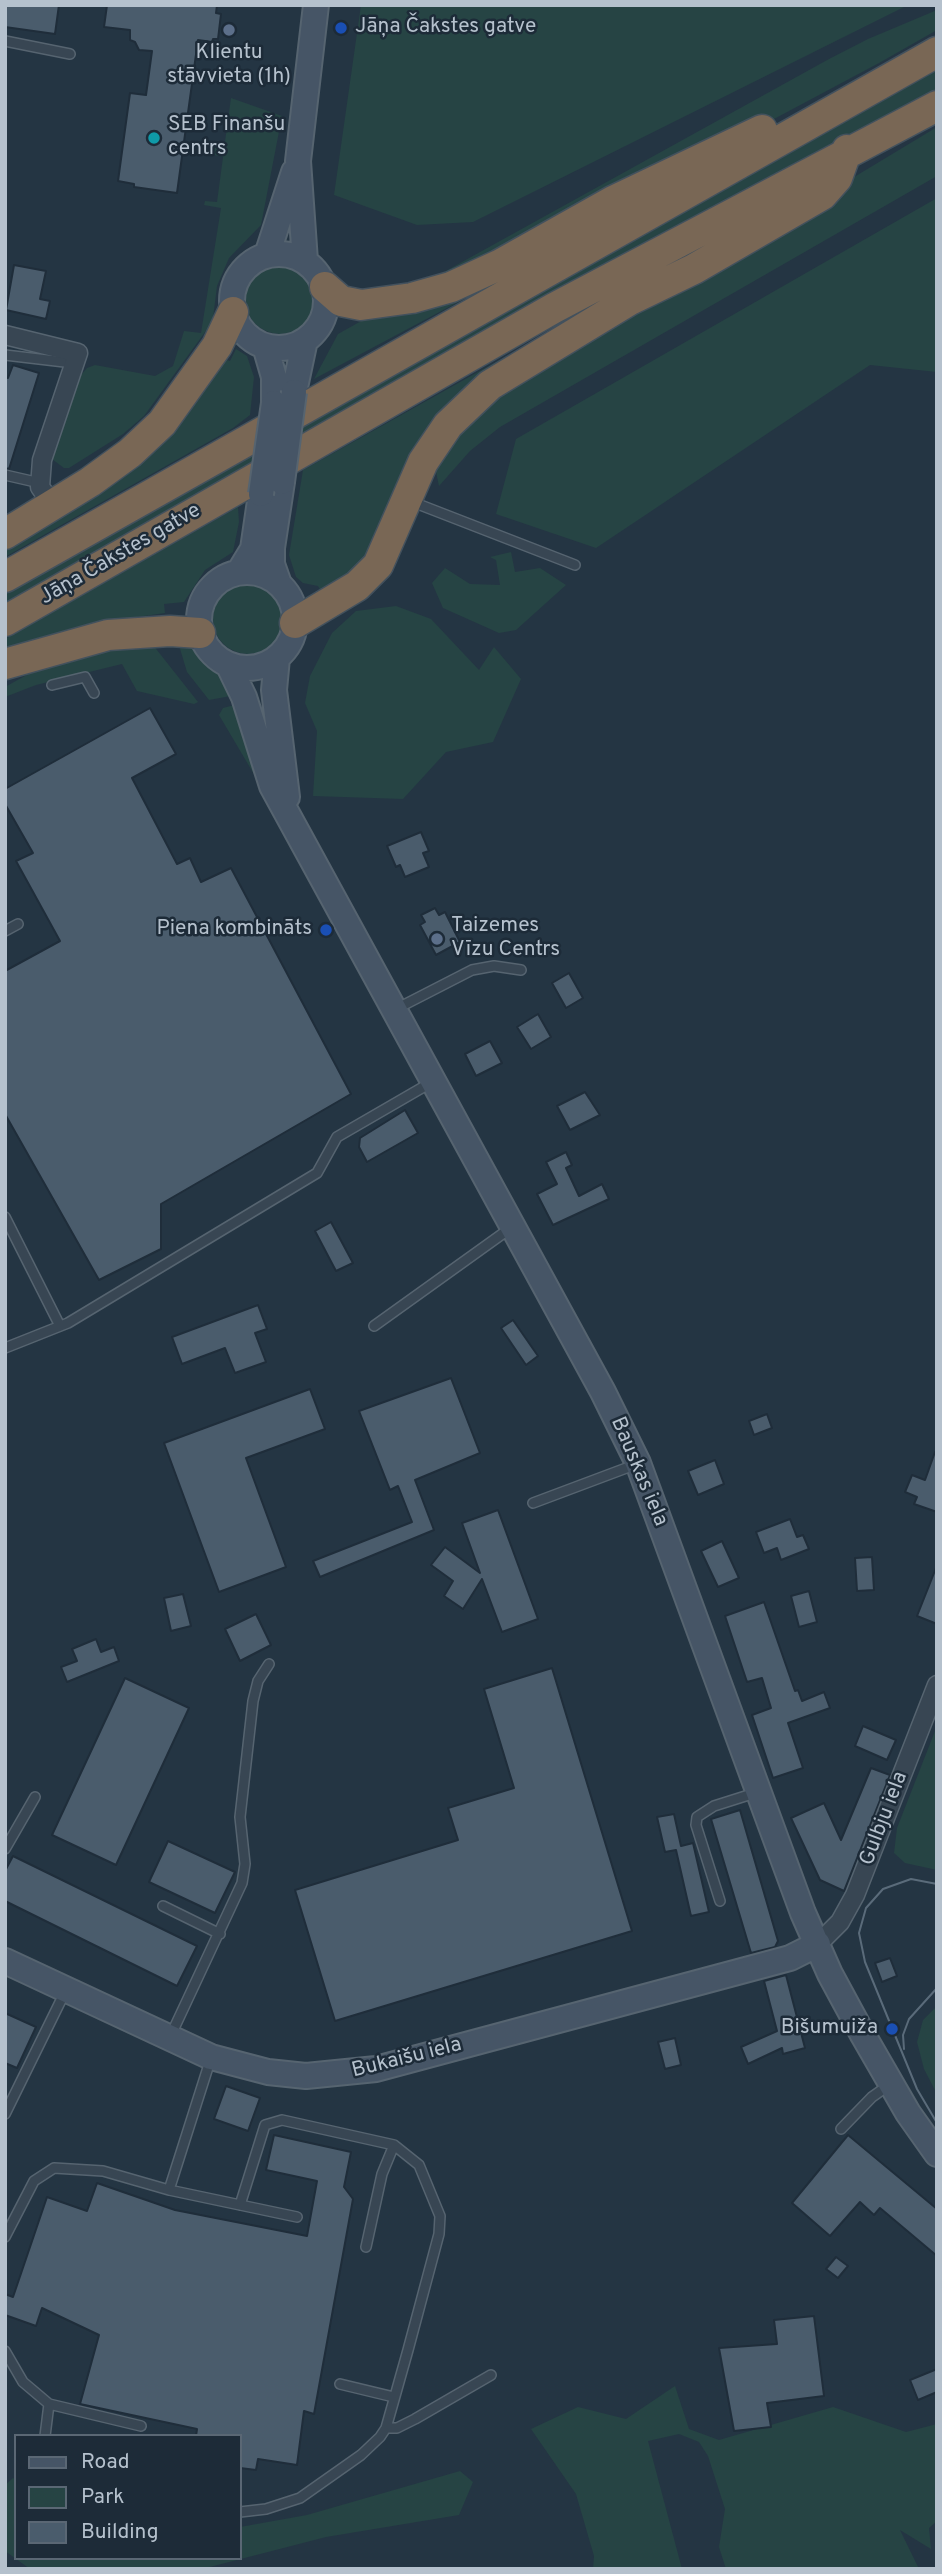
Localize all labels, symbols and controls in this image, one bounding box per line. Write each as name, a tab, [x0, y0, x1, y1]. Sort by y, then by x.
place label: Jāņa Čakstes gatve	[355, 15, 536, 41]
marker: Jāņa Čakstes gatve	[333, 20, 349, 36]
marker: Klientu stāvvieta (1h)	[221, 22, 237, 38]
place label: Klientu stāvvieta (1h)	[167, 41, 291, 91]
place label: SEB Finanšu centrs	[168, 113, 285, 163]
marker: SEB Finanšu centrs	[146, 130, 162, 146]
street label: Jāņa Čakstes gatve	[36, 499, 206, 611]
place label: Taizemes Vīzu Centrs	[451, 914, 560, 964]
place label: Piena kombināts	[156, 917, 312, 943]
marker: Piena kombināts	[318, 922, 334, 938]
marker: Taizemes Vīzu Centrs	[429, 931, 445, 947]
street label: Bauskas iela	[604, 1414, 672, 1530]
street label: Gulbju iela	[856, 1768, 914, 1870]
place label: Bišumuiža	[781, 2016, 878, 2042]
marker: Bišumuiža	[884, 2021, 900, 2037]
street label: Bukaišu iela	[350, 2033, 464, 2085]
legend	[14, 2434, 242, 2560]
text: Road	[81, 2449, 130, 2476]
text: Park	[81, 2484, 124, 2511]
text: Building	[81, 2519, 159, 2546]

